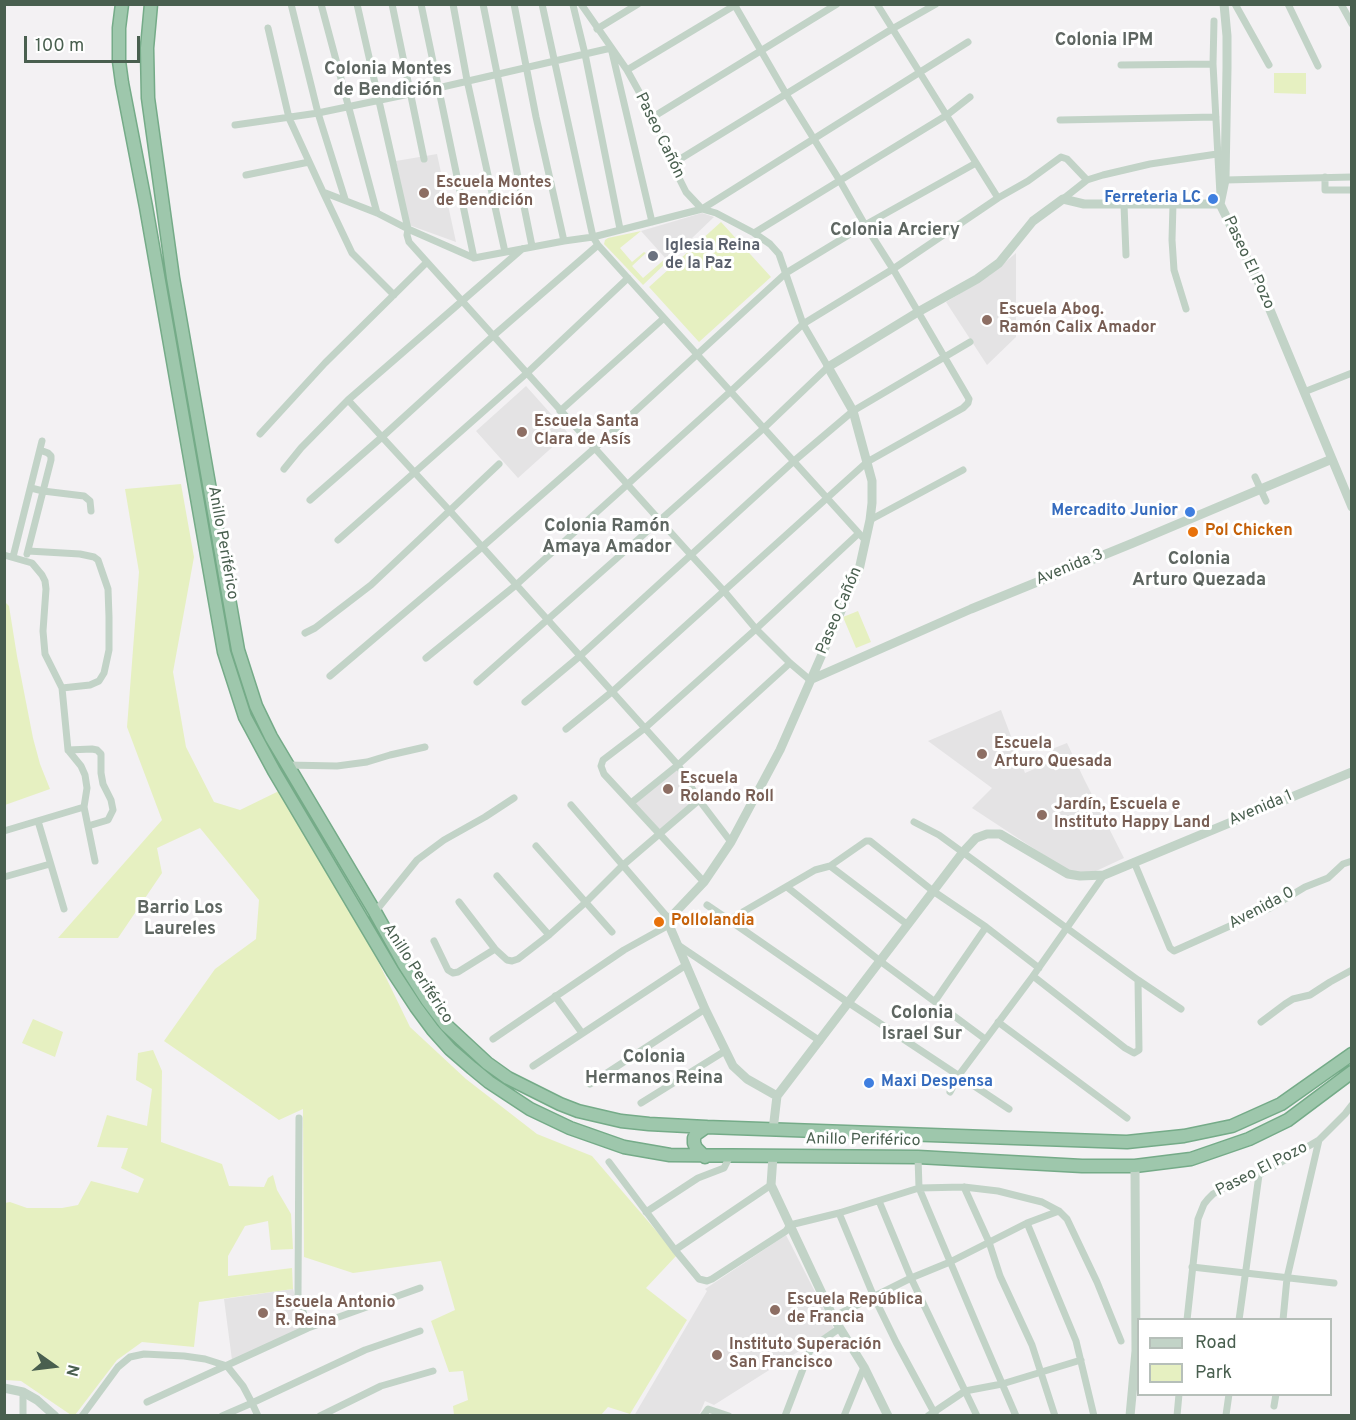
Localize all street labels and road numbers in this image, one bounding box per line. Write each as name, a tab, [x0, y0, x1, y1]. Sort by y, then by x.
street label: Paseo Cañón	[630, 90, 688, 182]
street label: Paseo El Pozo	[1218, 213, 1278, 313]
street label: Anillo Periférico	[203, 485, 241, 601]
street label: Avenida 3	[1034, 546, 1106, 590]
street label: Paseo Cañón	[813, 564, 867, 658]
street label: Avenida 1	[1226, 787, 1296, 831]
street label: Avenida 0	[1226, 884, 1298, 934]
street label: Anillo Periférico	[378, 921, 456, 1027]
street label: Anillo Periférico	[805, 1130, 921, 1152]
street label: Paseo El Pozo	[1213, 1139, 1311, 1201]

